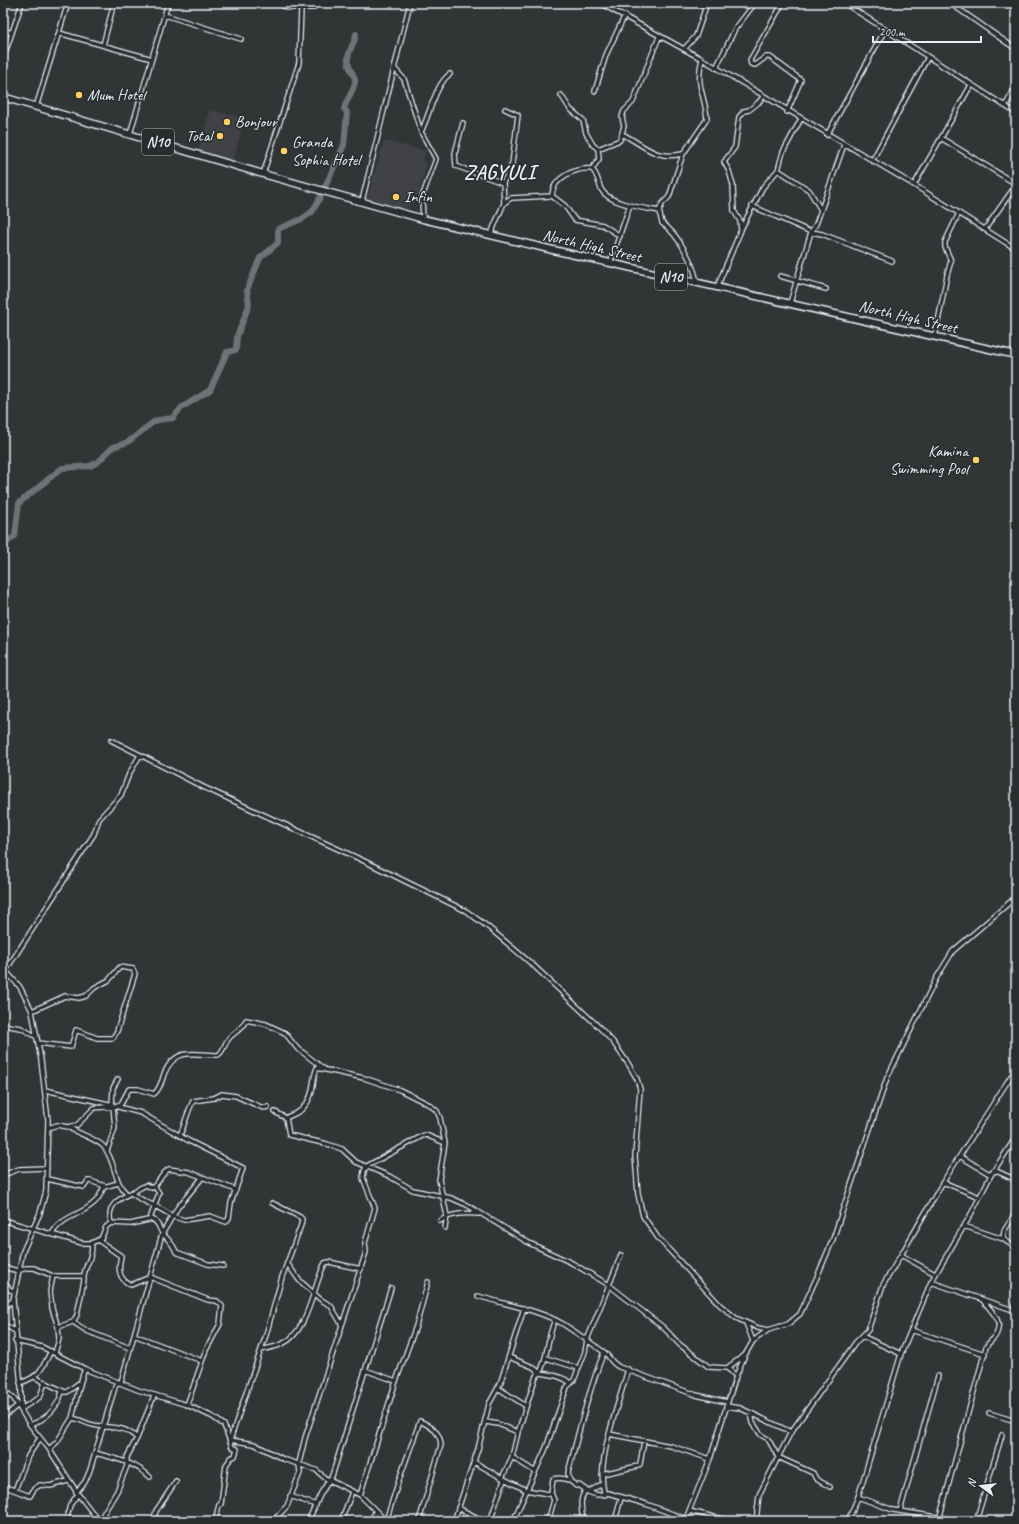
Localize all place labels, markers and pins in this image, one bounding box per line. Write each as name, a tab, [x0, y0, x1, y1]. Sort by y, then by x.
place label: Mum Hotel	[87, 85, 148, 105]
marker: Mum Hotel	[74, 90, 84, 100]
place label: Bonjour	[235, 112, 278, 132]
marker: Bonjour	[222, 117, 232, 127]
place label: Total	[186, 126, 215, 146]
marker: Total	[215, 131, 225, 141]
place label: Granda Sophia Hotel	[292, 132, 363, 170]
marker: Granda Sophia Hotel	[279, 146, 289, 156]
place label: Infin	[404, 187, 433, 207]
marker: Infin	[391, 192, 401, 202]
place label: Kamina Swimming Pool	[890, 441, 971, 479]
marker: Kamina Swimming Pool	[971, 455, 981, 465]

